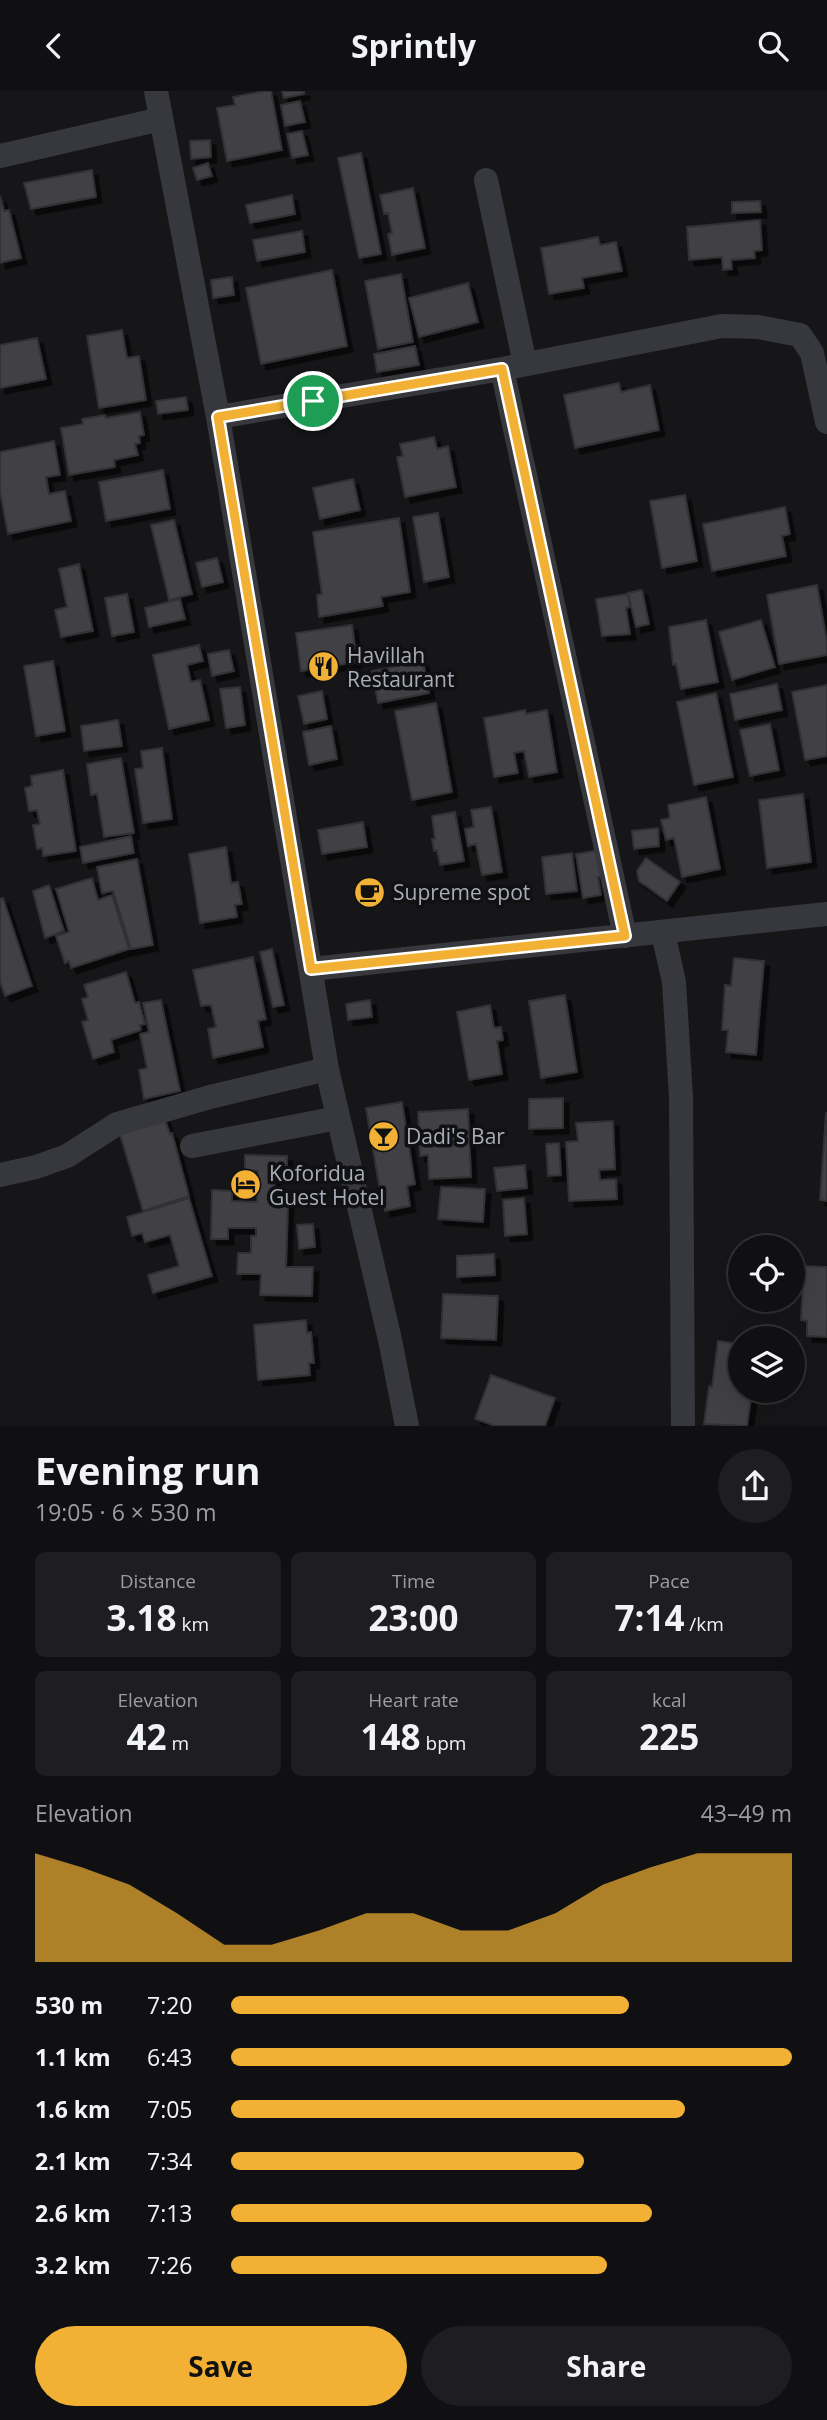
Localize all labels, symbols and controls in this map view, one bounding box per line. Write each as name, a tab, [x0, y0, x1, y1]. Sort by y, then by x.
text: Sprintly	[351, 24, 476, 67]
icon: back	[35, 27, 73, 65]
icon: search	[754, 27, 792, 65]
pin	[283, 371, 343, 431]
icon: arrive	[294, 382, 332, 420]
place label: Havillah Restaurant	[347, 641, 454, 693]
restaurant icon: Havillah Restaurant	[307, 650, 341, 684]
cafe icon: Supreme spot	[353, 875, 387, 909]
place label: Supreme spot	[393, 878, 530, 906]
bar icon: Dadi's Bar	[366, 1119, 400, 1153]
place label: Dadi's Bar	[406, 1122, 505, 1150]
place label: Koforidua Guest Hotel	[269, 1159, 385, 1211]
hotel icon: Koforidua Guest Hotel	[229, 1168, 263, 1202]
map controls	[728, 1235, 805, 1403]
button: locate	[728, 1235, 805, 1312]
button: layers	[728, 1326, 805, 1403]
text: Evening run	[35, 1444, 260, 1496]
button: share	[718, 1449, 792, 1523]
text: 19:05 · 6 × 530 m	[35, 1496, 217, 1528]
text: Distance	[120, 1568, 196, 1594]
text: Time	[392, 1568, 435, 1594]
text: Pace	[648, 1568, 690, 1594]
text: 3.18	[107, 1594, 177, 1641]
text: 23:00	[368, 1594, 459, 1641]
text: 7:14	[614, 1594, 684, 1641]
text: km	[177, 1611, 209, 1637]
text: /km	[684, 1611, 724, 1637]
text: Elevation	[117, 1687, 198, 1713]
text: Heart rate	[368, 1687, 459, 1713]
text: kcal	[652, 1687, 686, 1713]
text: 42	[127, 1713, 167, 1760]
text: 148	[361, 1713, 421, 1760]
text: 225	[639, 1713, 699, 1760]
text: m	[167, 1730, 189, 1756]
text: bpm	[421, 1730, 466, 1756]
text: Elevation	[35, 1797, 133, 1829]
text: 43–49 m	[701, 1797, 792, 1829]
text: 530 m	[35, 1989, 103, 2021]
text: 7:20	[147, 1989, 193, 2021]
text: 1.1 km	[35, 2041, 111, 2073]
text: 6:43	[147, 2041, 193, 2073]
text: 1.6 km	[35, 2093, 111, 2125]
text: 7:05	[147, 2093, 193, 2125]
text: 2.1 km	[35, 2145, 111, 2177]
text: 7:34	[147, 2145, 193, 2177]
text: 2.6 km	[35, 2197, 111, 2229]
text: 7:13	[147, 2197, 193, 2229]
text: 3.2 km	[35, 2249, 111, 2281]
text: 7:26	[147, 2249, 193, 2281]
button: Save	[35, 2326, 407, 2406]
button: Share	[421, 2326, 792, 2406]

